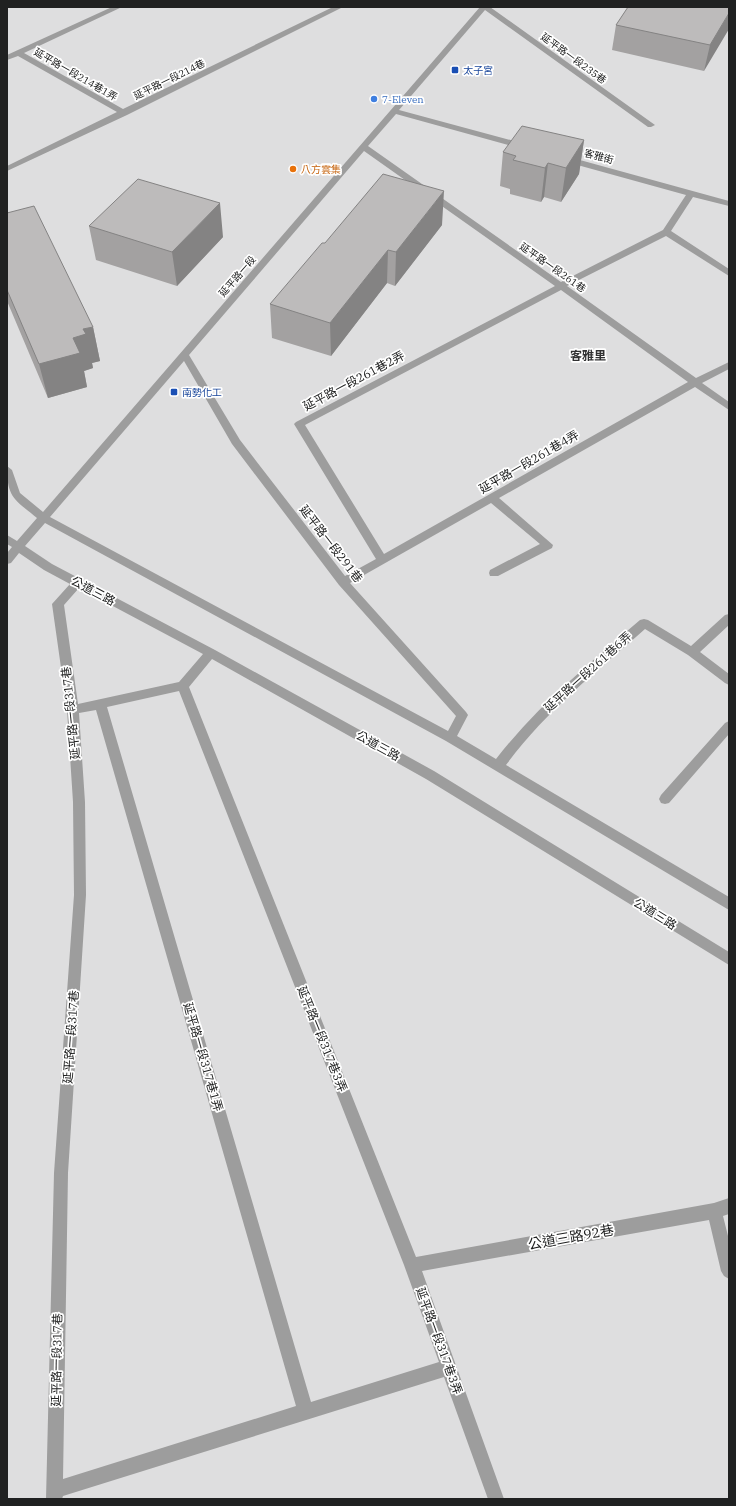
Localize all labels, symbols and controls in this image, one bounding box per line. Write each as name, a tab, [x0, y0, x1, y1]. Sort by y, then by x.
street label: 延平路一段235巷	[538, 30, 609, 87]
street label: 延平路一段214巷1弄	[32, 45, 120, 104]
street label: 延平路一段214巷	[131, 57, 207, 102]
place label: 太子宮	[463, 64, 493, 77]
marker: 太子宮	[450, 65, 460, 75]
place label: 7-Eleven	[382, 93, 424, 106]
marker: 7-Eleven	[369, 94, 379, 104]
street label: 客雅街	[583, 146, 615, 167]
place label: 八方雲集	[301, 163, 341, 176]
marker: 八方雲集	[288, 164, 298, 174]
street label: 延平路一段261巷	[517, 240, 588, 295]
street label: 延平路一段	[216, 253, 259, 299]
street label: 延平路一段261巷2弄	[300, 347, 407, 414]
district label: 客雅里	[570, 348, 606, 363]
place label: 南勢化工	[182, 386, 222, 399]
marker: 南勢化工	[169, 387, 179, 397]
street label: 延平路一段261巷4弄	[476, 427, 581, 496]
street label: 延平路一段291巷	[297, 502, 366, 585]
street label: 公道三路	[69, 573, 118, 608]
street label: 延平路一段261巷6弄	[541, 628, 635, 715]
street label: 延平路一段317巷	[58, 666, 83, 760]
street label: 公道三路	[354, 727, 403, 764]
street label: 公道三路	[631, 894, 680, 933]
street label: 延平路一段317巷3弄	[294, 984, 351, 1094]
street label: 延平路一段317巷	[60, 990, 81, 1084]
street label: 延平路一段317巷1弄	[181, 1001, 226, 1113]
street label: 公道三路92巷	[527, 1221, 615, 1253]
street label: 延平路一段317巷3弄	[413, 1285, 466, 1396]
street label: 延平路一段317巷	[48, 1313, 65, 1407]

